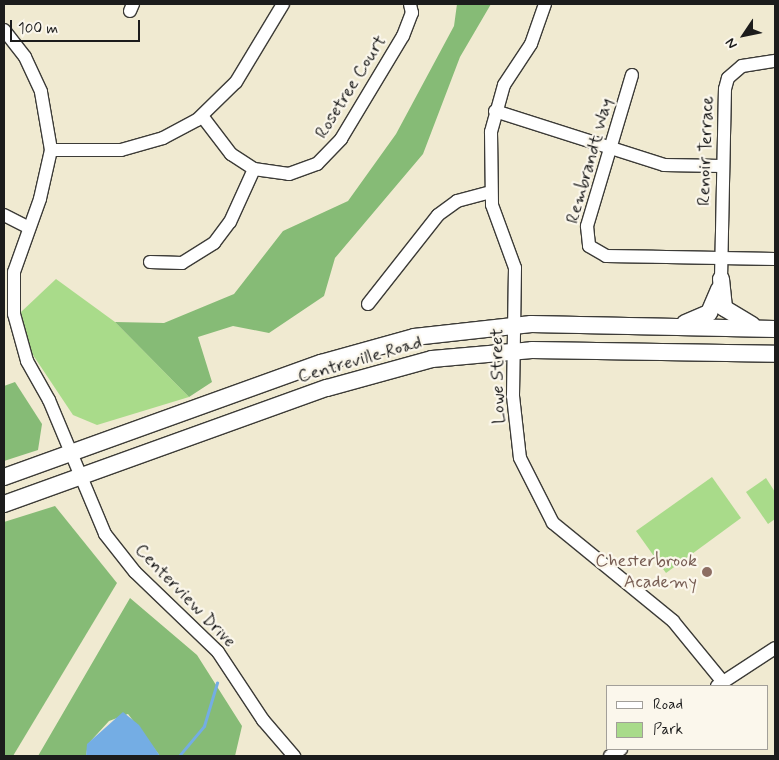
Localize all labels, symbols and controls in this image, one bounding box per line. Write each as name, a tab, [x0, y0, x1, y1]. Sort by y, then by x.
scale bar	[12, 10, 142, 42]
north arrow	[719, 10, 769, 60]
text: 100 m	[18, 19, 58, 39]
street label: Rosetree Court	[311, 33, 391, 141]
text: N	[721, 34, 742, 52]
street label: Rembrandt Way	[561, 95, 619, 227]
street label: Renoir Terrace	[693, 96, 719, 206]
street label: Lowe Street	[486, 328, 510, 424]
street label: Centreville Road	[296, 332, 424, 388]
street label: Centerview Drive	[130, 539, 240, 653]
place label: Chesterbrook Academy	[595, 551, 697, 594]
marker: Chesterbrook Academy	[701, 566, 713, 578]
legend	[606, 685, 769, 750]
text: Road	[653, 695, 683, 715]
text: Park	[653, 720, 683, 740]

